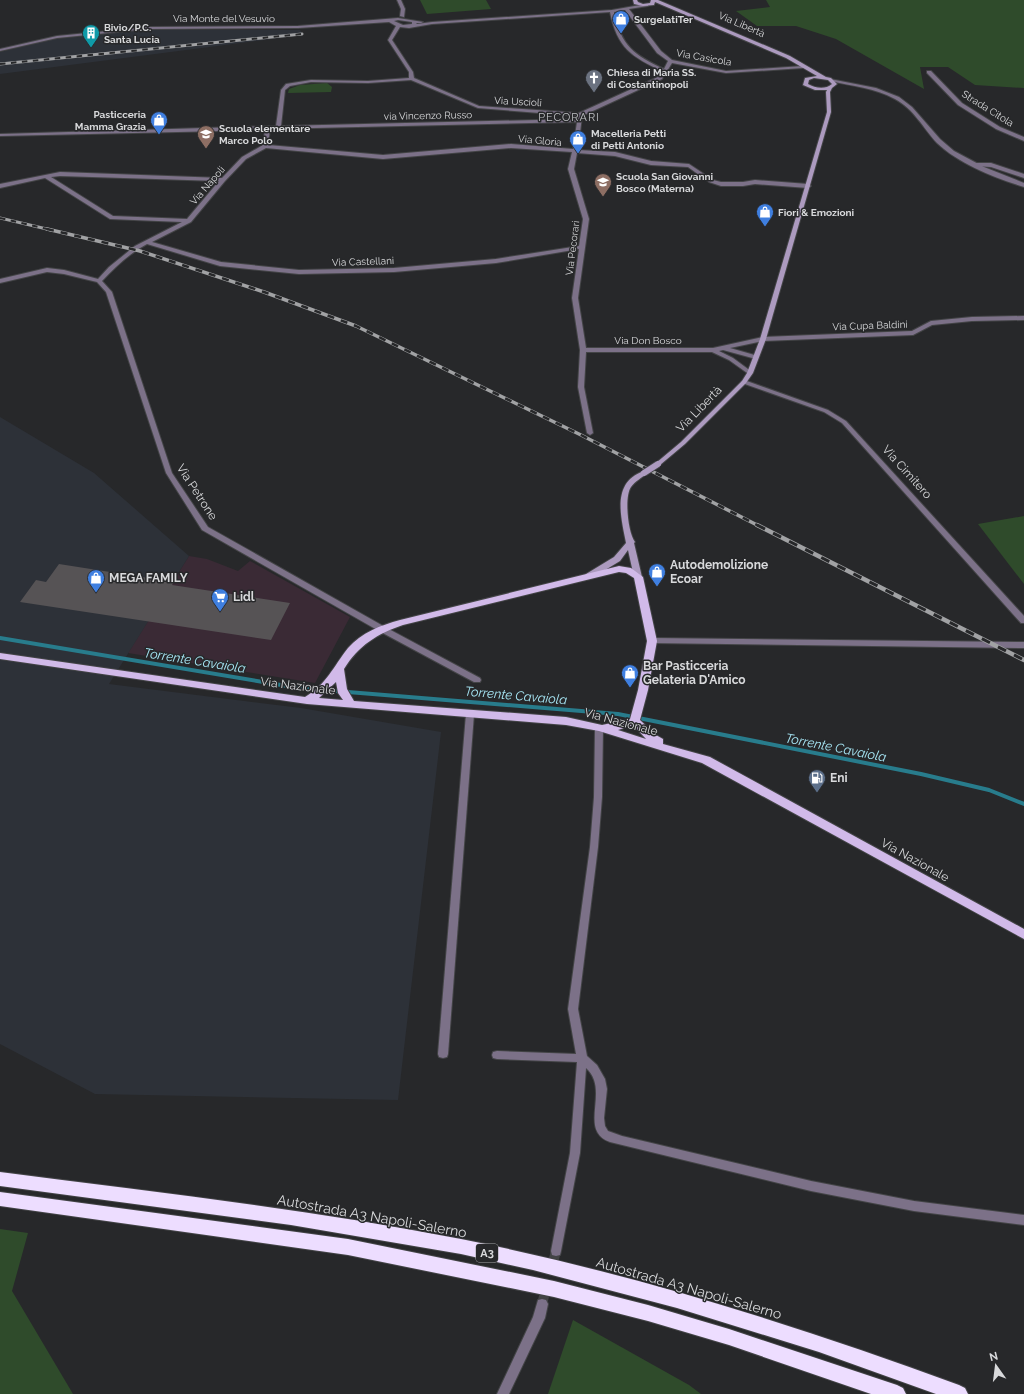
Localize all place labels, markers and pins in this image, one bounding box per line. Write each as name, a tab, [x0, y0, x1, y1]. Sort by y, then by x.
shop icon: SurgelatiTer	[611, 9, 631, 34]
place label: SurgelatiTer	[634, 14, 693, 25]
place label: Bivio/P.C. Santa Lucia	[104, 22, 160, 45]
building icon: Bivio/P.C. Santa Lucia	[81, 23, 101, 48]
place label: Chiesa di Maria SS. di Costantinopoli	[607, 67, 696, 90]
church icon: Chiesa di Maria SS. di Costantinopoli	[584, 68, 604, 93]
place label: Pasticceria Mamma Grazia	[75, 109, 146, 132]
shop icon: Pasticceria Mamma Grazia	[149, 110, 169, 135]
place label: Scuola elementare Marco Polo	[219, 123, 310, 146]
school or university icon: Scuola elementare Marco Polo	[196, 124, 216, 149]
place label: Macelleria Petti di Petti Antonio	[591, 128, 666, 151]
shop icon: Macelleria Petti di Petti Antonio	[568, 129, 588, 154]
place label: Scuola San Giovanni Bosco (Materna)	[616, 171, 713, 194]
school or university icon: Scuola San Giovanni Bosco (Materna)	[593, 172, 613, 197]
shop icon: Fiori & Emozioni	[755, 202, 775, 227]
place label: Fiori & Emozioni	[778, 207, 854, 218]
place label: Autodemolizione Ecoar	[670, 558, 768, 586]
shop icon: Autodemolizione Ecoar	[647, 562, 667, 587]
shop icon: MEGA FAMILY	[86, 568, 106, 593]
place label: MEGA FAMILY	[109, 571, 188, 585]
supermarket icon: Lidl	[210, 587, 230, 612]
place label: Lidl	[233, 590, 255, 604]
place label: Bar Pasticceria Gelateria D'Amico	[643, 659, 746, 687]
shop icon: Bar Pasticceria Gelateria D'Amico	[620, 663, 640, 688]
fuel station icon: Eni	[807, 768, 827, 793]
place label: Eni	[830, 771, 848, 785]

